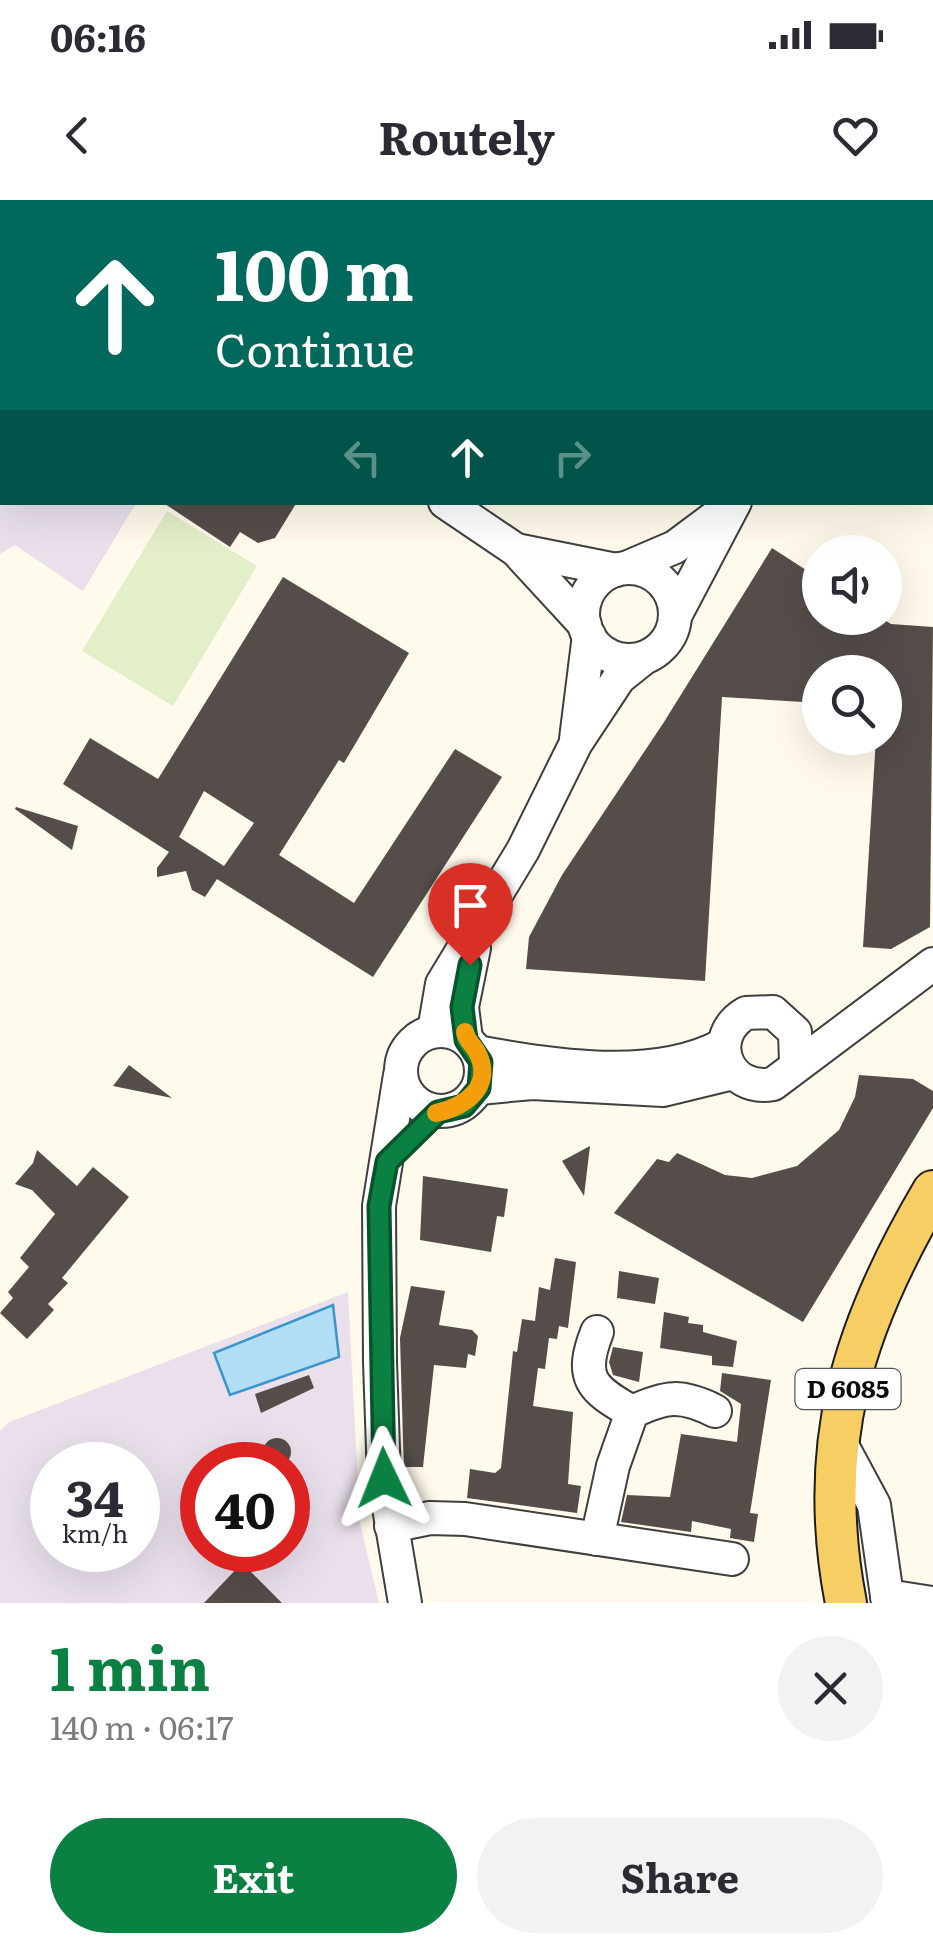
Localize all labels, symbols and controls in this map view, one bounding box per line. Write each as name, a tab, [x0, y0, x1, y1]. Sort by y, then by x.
text: 06:16	[50, 7, 146, 64]
text: Routely	[378, 102, 555, 169]
icon: back	[50, 108, 105, 163]
icon: heart	[828, 108, 883, 163]
text: 100 m	[215, 219, 414, 323]
icon: ahead	[50, 240, 180, 370]
text: Continue	[215, 314, 415, 381]
icon: left	[335, 430, 390, 485]
icon: ahead	[440, 430, 495, 485]
icon: right	[545, 430, 600, 485]
map controls	[802, 535, 902, 755]
button: sound	[802, 535, 902, 635]
button: search	[802, 655, 902, 755]
pin	[428, 863, 513, 966]
icon: arrive	[443, 878, 498, 933]
road number: D 6085	[796, 1369, 900, 1409]
position arrow	[332, 1426, 436, 1530]
speed limit sign: 40	[180, 1442, 310, 1572]
text: 34	[66, 1458, 124, 1532]
text: km/h	[62, 1514, 128, 1551]
text: 1 min	[50, 1620, 210, 1709]
button: close	[778, 1636, 883, 1741]
text: 140 m · 06:17	[50, 1702, 233, 1750]
button: Exit	[50, 1818, 457, 1933]
button: Share	[477, 1818, 883, 1933]

